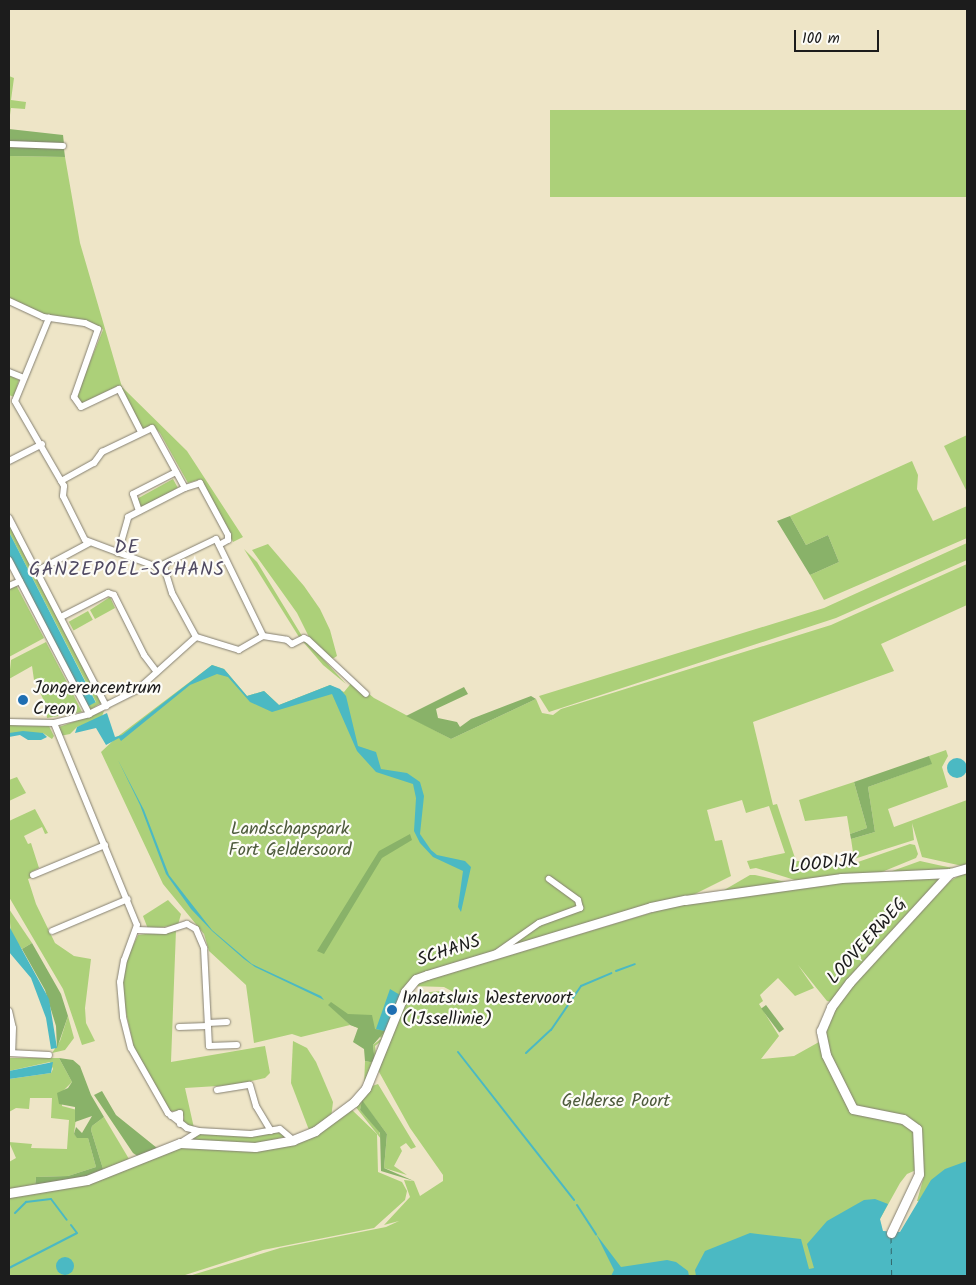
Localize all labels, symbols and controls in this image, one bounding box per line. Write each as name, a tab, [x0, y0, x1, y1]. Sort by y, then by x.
scale bar	[796, 20, 881, 52]
text: 100 m	[802, 27, 840, 51]
district label: DE GANZEPOEL-SCHANS	[27, 538, 227, 582]
place label: Jongerencentrum Creon	[33, 679, 161, 722]
marker: Jongerencentrum Creon	[17, 694, 29, 706]
park label: Landschapspark Fort Geldersoord	[228, 820, 352, 862]
street label: LOODIJK	[789, 851, 859, 879]
street label: LOOVEERWEG	[824, 894, 912, 990]
street label: SCHANS	[415, 932, 483, 972]
place label: Inlaatsluis Westervoort (IJssellinie)	[402, 989, 573, 1032]
marker: Inlaatsluis Westervoort (IJssellinie)	[386, 1004, 398, 1016]
park label: Gelderse Poort	[562, 1091, 670, 1113]

